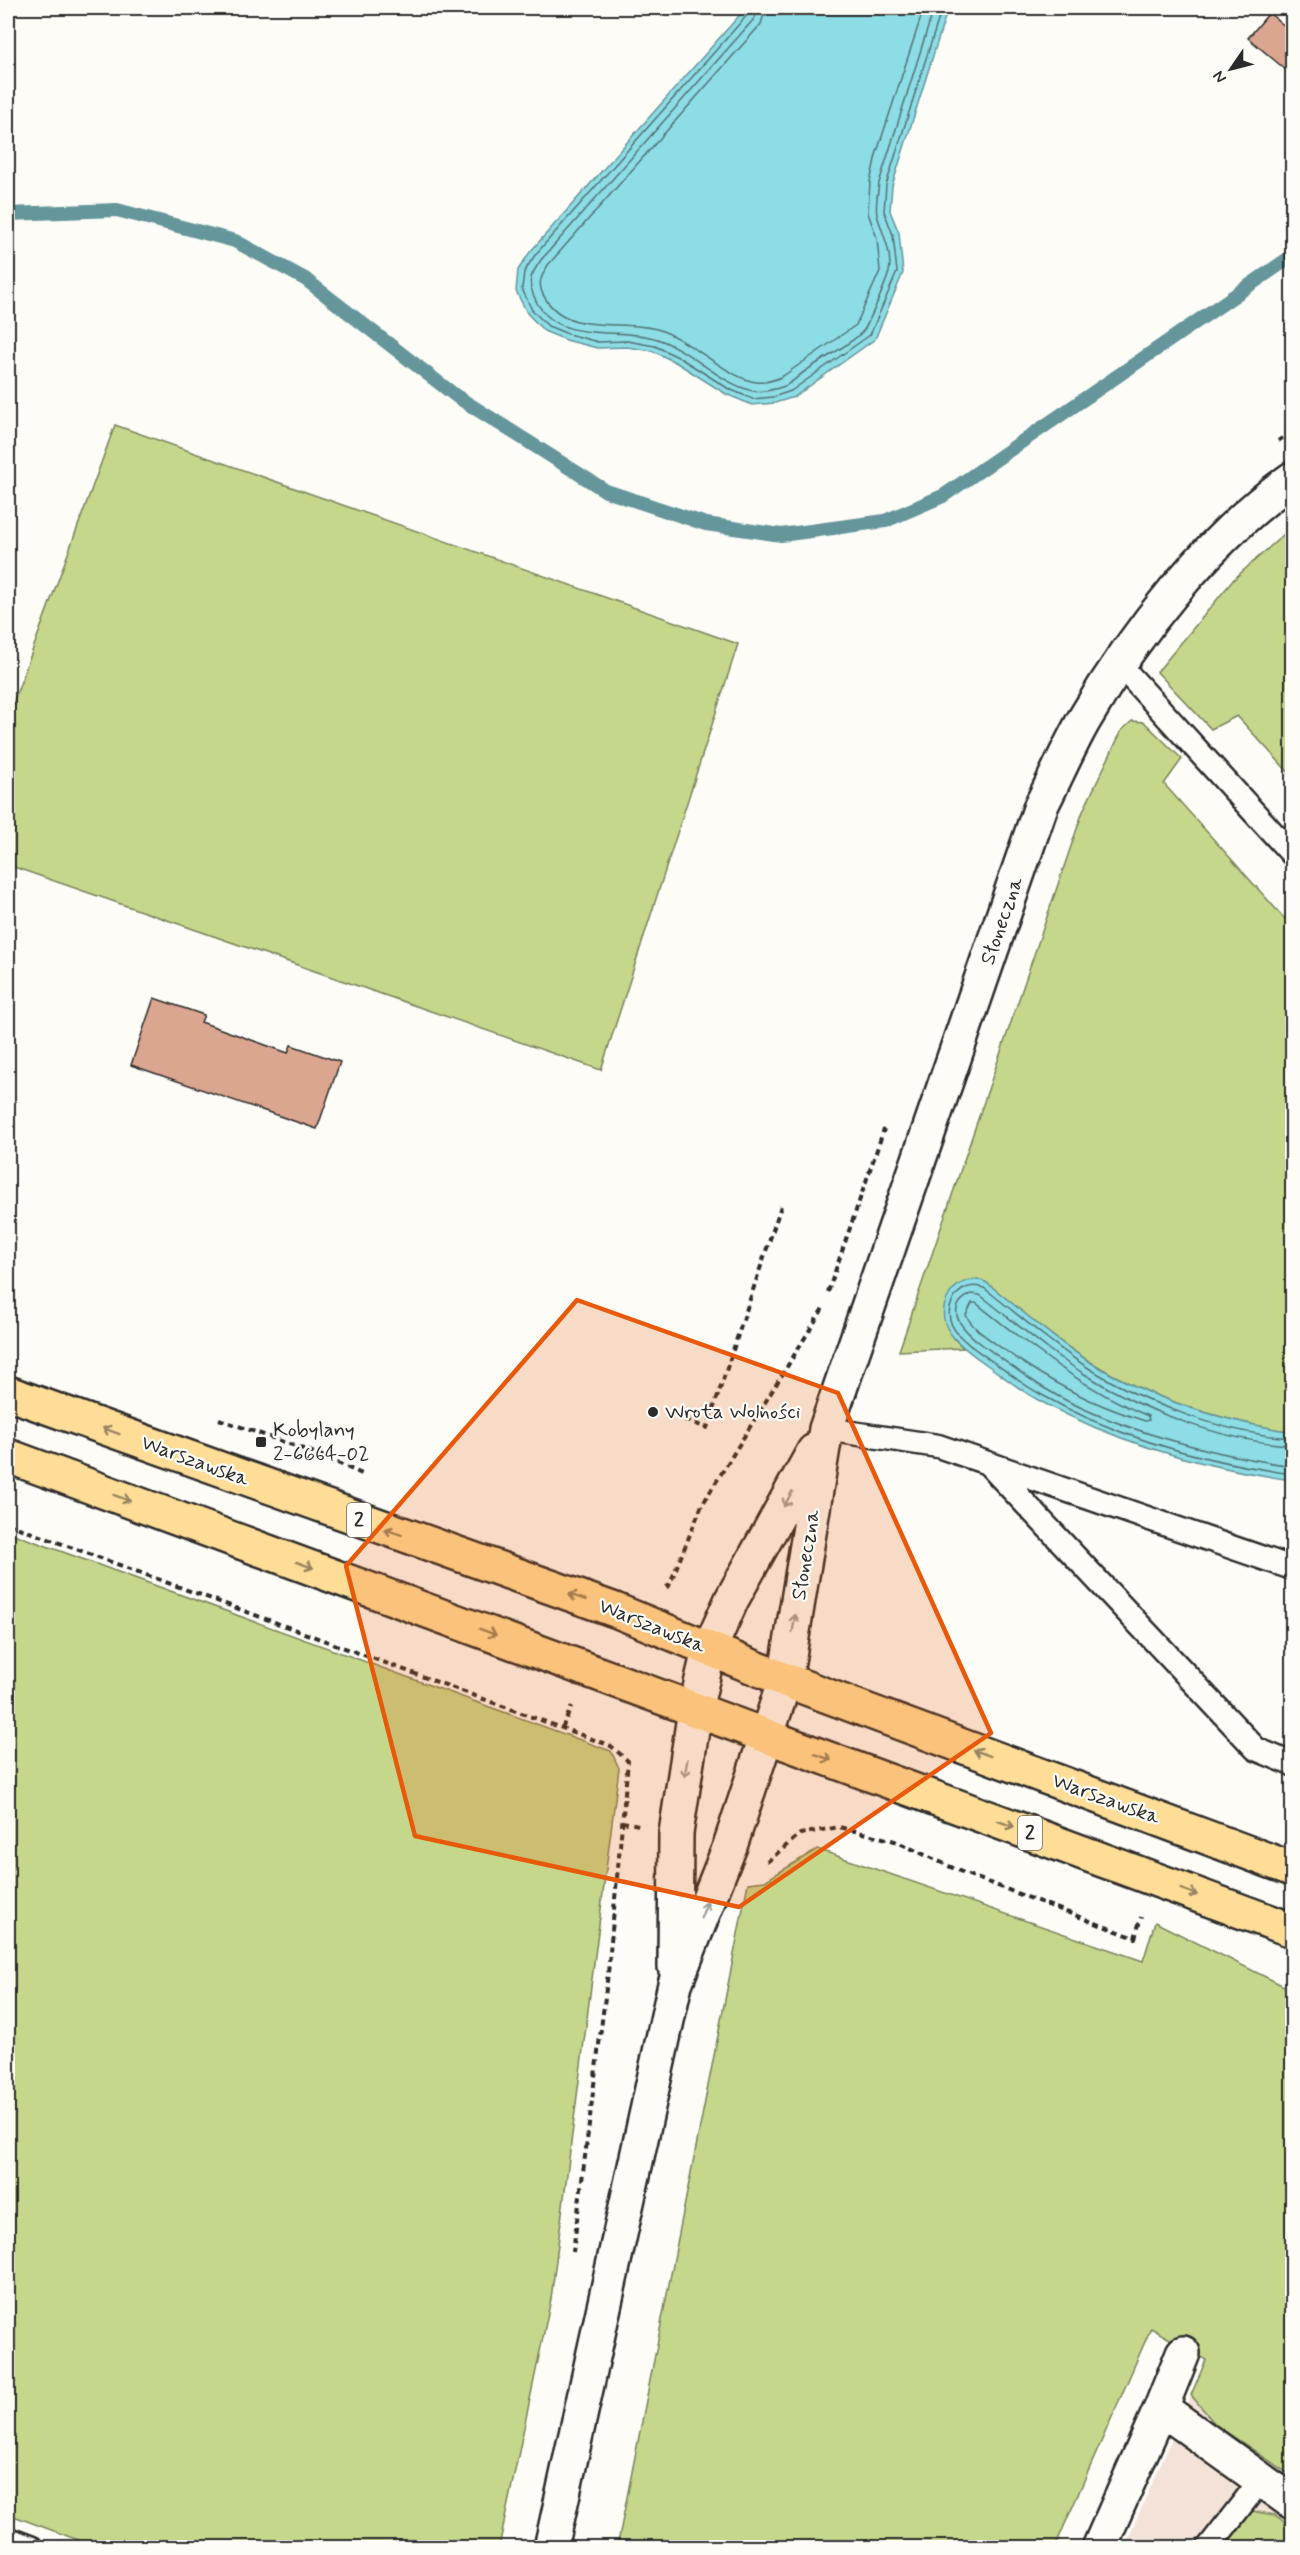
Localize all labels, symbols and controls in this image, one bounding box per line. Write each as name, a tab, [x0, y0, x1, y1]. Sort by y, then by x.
north arrow	[1201, 39, 1261, 99]
text: N	[1208, 66, 1232, 87]
street label: Słoneczna	[974, 873, 1030, 969]
place label: Wrota Wolności	[665, 1398, 801, 1426]
marker: Wrota Wolności	[646, 1405, 660, 1419]
place label: Kobylany 2-6664-02	[273, 1416, 369, 1468]
one-way arrow	[102, 1424, 121, 1435]
street label: Warszawska	[137, 1429, 253, 1494]
marker: Kobylany 2-6664-02	[254, 1435, 268, 1449]
one-way arrow	[782, 1489, 793, 1507]
one-way arrow	[112, 1493, 130, 1504]
road number: 2	[347, 1503, 371, 1537]
street label: Słoneczna	[785, 1507, 827, 1602]
one-way arrow	[384, 1526, 403, 1537]
one-way arrow	[295, 1560, 313, 1571]
one-way arrow	[568, 1590, 587, 1601]
street label: Warszawska	[595, 1592, 710, 1660]
one-way arrow	[789, 1613, 800, 1633]
one-way arrow	[478, 1628, 496, 1639]
one-way arrow	[973, 1747, 992, 1758]
one-way arrow	[813, 1752, 832, 1763]
one-way arrow	[681, 1757, 692, 1777]
street label: Warszawska	[1048, 1767, 1164, 1832]
road number: 2	[1018, 1816, 1042, 1850]
one-way arrow	[996, 1820, 1015, 1831]
one-way arrow	[1179, 1887, 1197, 1898]
one-way arrow	[700, 1902, 711, 1920]

